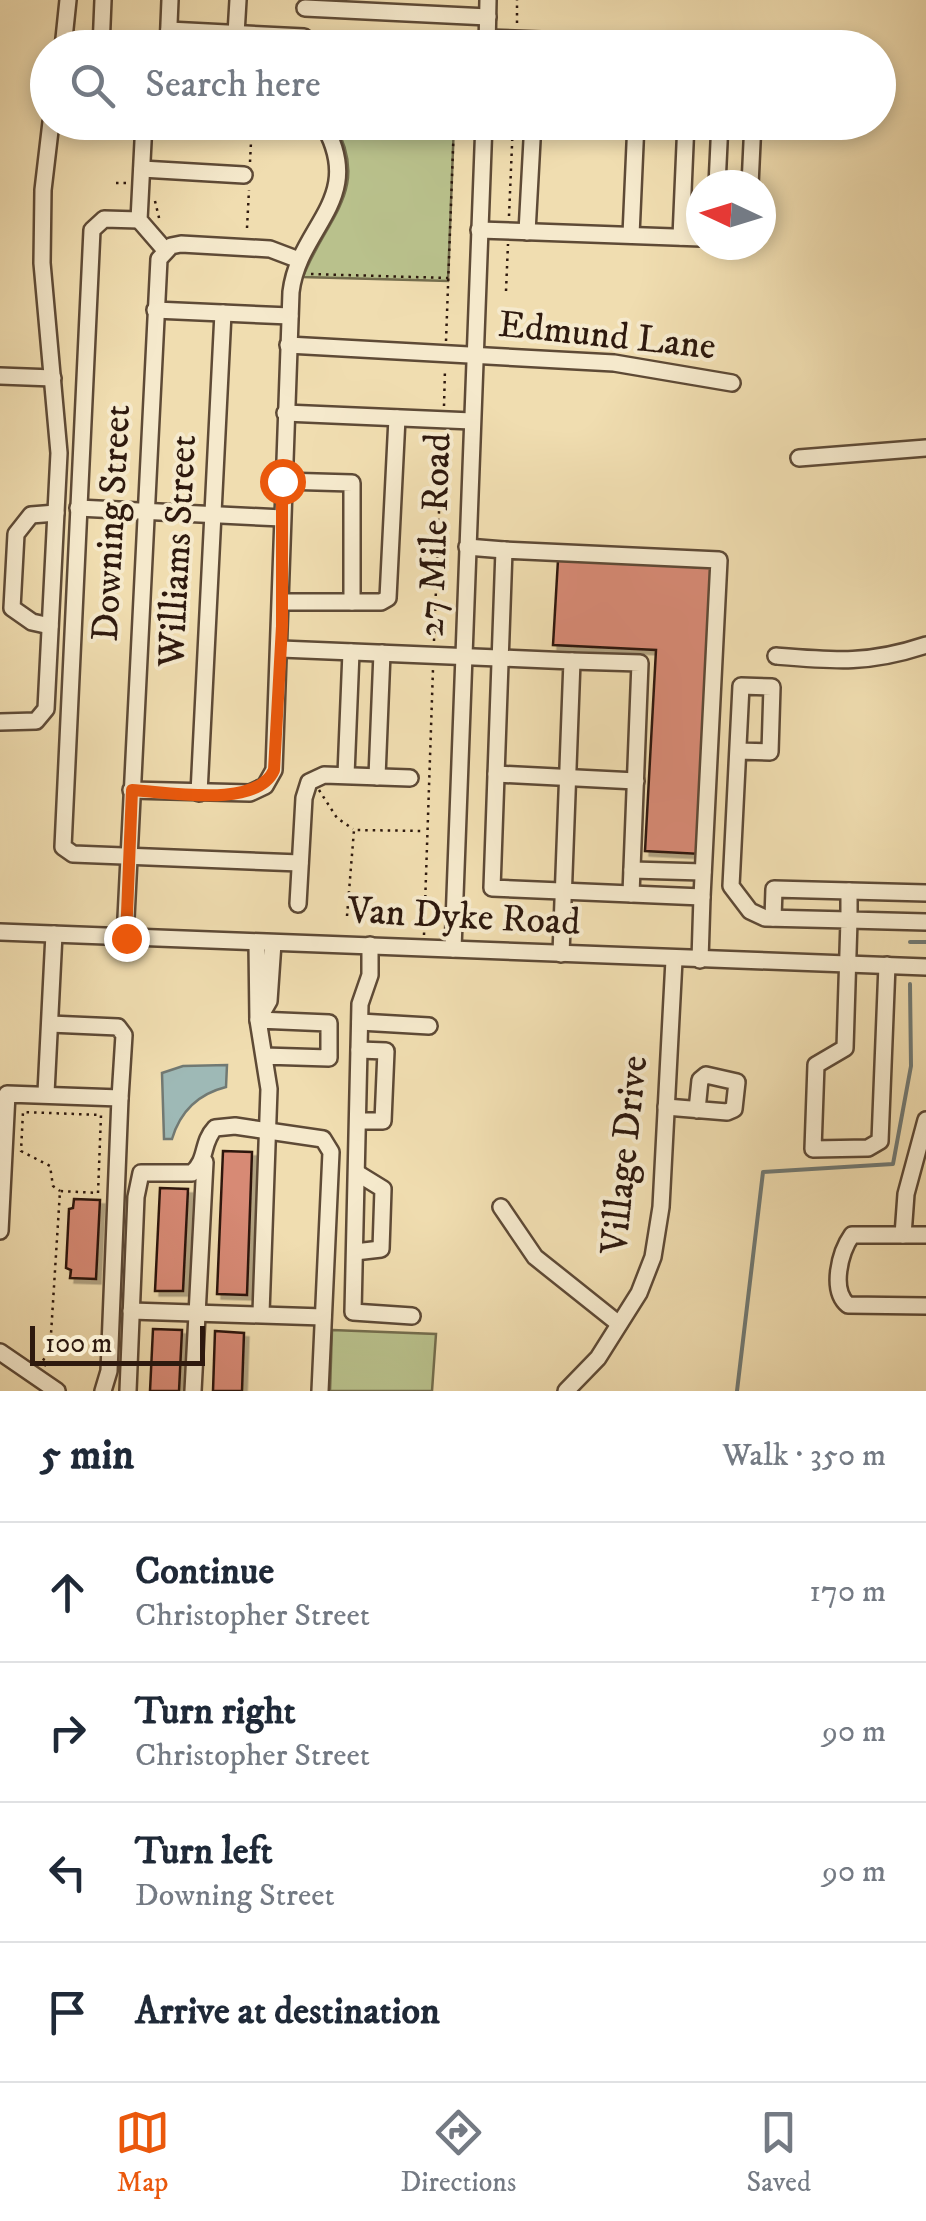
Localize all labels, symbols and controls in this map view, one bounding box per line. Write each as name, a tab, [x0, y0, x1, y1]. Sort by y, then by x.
search box	[30, 30, 896, 140]
icon: search	[65, 58, 120, 113]
text: Search here	[145, 61, 321, 109]
north arrow	[686, 170, 776, 260]
street label: Edmund Lane	[496, 301, 718, 371]
street label: Downing Street	[82, 403, 142, 643]
street label: 27 Mile Road	[407, 432, 463, 638]
street label: Williams Street	[148, 434, 208, 669]
route start	[260, 459, 306, 505]
street label: Van Dyke Road	[346, 887, 581, 947]
route end	[104, 916, 150, 962]
street label: Village Drive	[591, 1053, 659, 1258]
scale bar	[30, 1321, 205, 1366]
text: 100 m	[45, 1326, 112, 1361]
text: 5 min	[40, 1430, 134, 1482]
text: Walk · 350 m	[722, 1436, 886, 1476]
text: Continue	[135, 1548, 274, 1596]
icon: ahead	[40, 1565, 95, 1620]
text: 170 m	[809, 1572, 886, 1612]
text: Christopher Street	[135, 1596, 370, 1636]
text: Turn right	[135, 1688, 296, 1736]
icon: right	[40, 1705, 95, 1760]
text: 90 m	[822, 1712, 886, 1752]
text: Christopher Street	[135, 1736, 370, 1776]
text: Turn left	[135, 1828, 273, 1876]
icon: left	[40, 1845, 95, 1900]
text: 90 m	[822, 1852, 886, 1892]
text: Downing Street	[135, 1876, 335, 1916]
icon: arrive	[40, 1985, 95, 2040]
text: Arrive at destination	[135, 1988, 440, 2036]
tab: Map	[115, 2105, 170, 2200]
tab: Directions	[400, 2105, 516, 2200]
tab: Saved	[747, 2105, 811, 2200]

